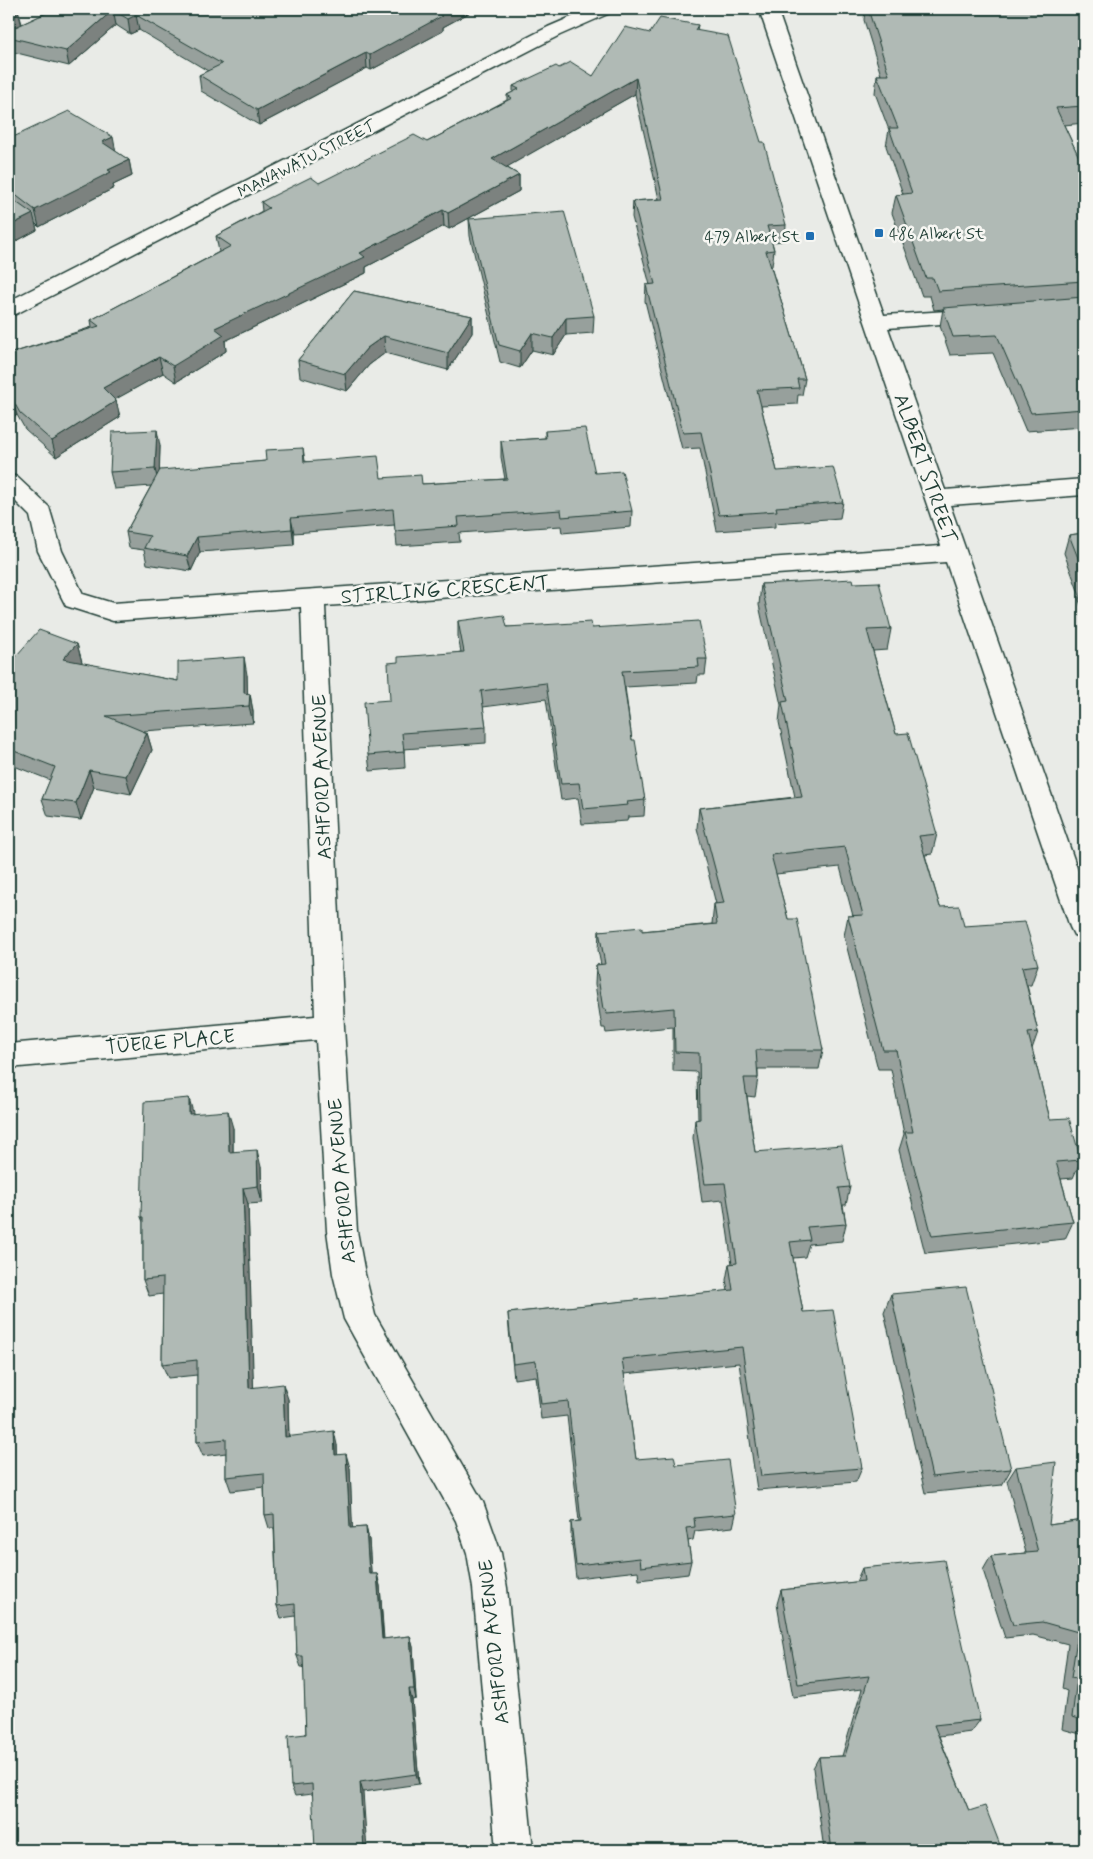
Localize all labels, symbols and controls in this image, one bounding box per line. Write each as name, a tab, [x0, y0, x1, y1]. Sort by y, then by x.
street label: MANAWATU STREET	[234, 115, 380, 203]
place label: 486 Albert St	[889, 224, 985, 245]
place label: 479 Albert St	[705, 227, 801, 248]
marker: 486 Albert St	[873, 227, 885, 239]
marker: 479 Albert St	[804, 230, 816, 242]
street label: ALBERT STREET	[886, 390, 963, 548]
street label: STIRLING CRESCENT	[340, 570, 550, 611]
street label: ASHFORD AVENUE	[306, 694, 339, 860]
street label: TŪERE PLACE	[104, 1023, 236, 1062]
street label: ASHFORD AVENUE	[322, 1097, 363, 1265]
street label: ASHFORD AVENUE	[472, 1558, 517, 1726]

